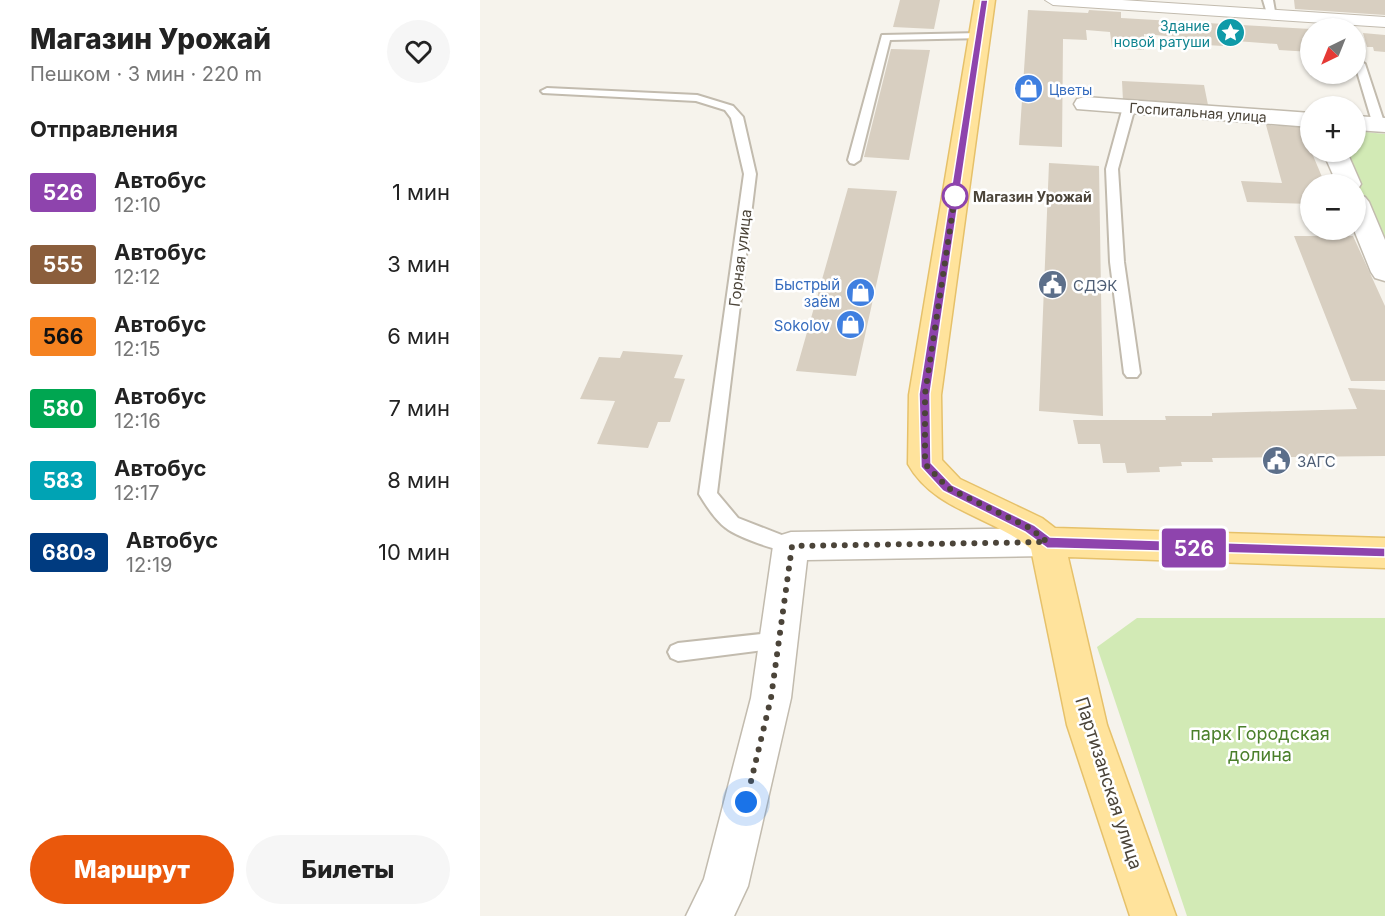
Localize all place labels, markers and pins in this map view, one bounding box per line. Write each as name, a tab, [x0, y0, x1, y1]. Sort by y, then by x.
place label: Здание новой ратуши	[1114, 17, 1210, 50]
place icon: Здание новой ратуши	[1215, 17, 1247, 49]
shop icon: Цветы	[1012, 73, 1044, 105]
place label: Цветы	[1049, 81, 1092, 98]
marker: Магазин Урожай	[942, 183, 968, 209]
place label: Магазин Урожай	[973, 188, 1092, 205]
public building icon: СДЭК	[1036, 269, 1068, 301]
place label: Быстрый заём	[774, 275, 840, 311]
place label: СДЭК	[1073, 276, 1117, 295]
shop icon: Быстрый заём	[845, 277, 877, 309]
shop icon: Sokolov	[835, 309, 867, 341]
place label: Sokolov	[774, 316, 831, 335]
public building icon: ЗАГС	[1260, 445, 1292, 477]
place label: ЗАГС	[1297, 452, 1336, 471]

